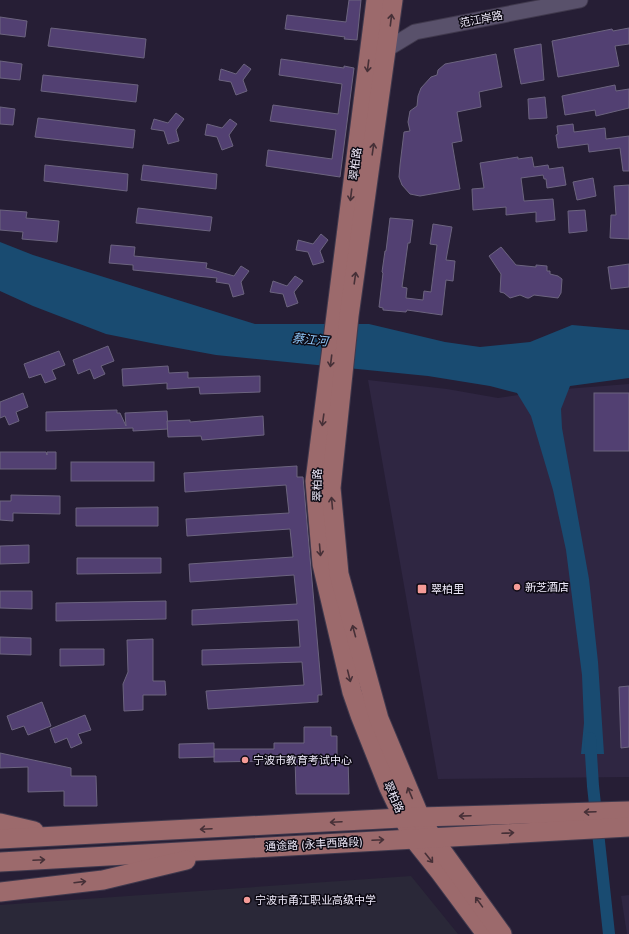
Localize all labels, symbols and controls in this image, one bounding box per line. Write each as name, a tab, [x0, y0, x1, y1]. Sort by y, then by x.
street label: 范江岸路	[458, 8, 504, 31]
one-way arrow	[387, 14, 395, 27]
one-way arrow	[364, 60, 371, 73]
one-way arrow	[369, 143, 377, 156]
street label: 翠柏路	[346, 147, 365, 181]
one-way arrow	[347, 188, 355, 201]
one-way arrow	[351, 271, 359, 284]
water label: 蔡江河	[291, 330, 331, 350]
one-way arrow	[327, 355, 334, 368]
one-way arrow	[319, 413, 327, 426]
street label: 翠柏路	[310, 468, 325, 502]
one-way arrow	[329, 497, 336, 510]
one-way arrow	[317, 543, 324, 556]
place label: 新芝酒店	[525, 580, 569, 595]
place label: 翠柏里	[431, 582, 464, 597]
marker: 新芝酒店	[512, 582, 522, 592]
marker: 翠柏里	[416, 583, 428, 595]
one-way arrow	[350, 624, 358, 637]
one-way arrow	[345, 669, 353, 682]
place label: 宁波市教育考试中心	[253, 753, 352, 768]
marker: 宁波市教育考试中心	[240, 755, 250, 765]
street label: 翠柏路	[380, 779, 407, 815]
one-way arrow	[406, 787, 413, 799]
one-way arrow	[584, 808, 597, 816]
one-way arrow	[459, 812, 472, 820]
one-way arrow	[330, 819, 343, 826]
one-way arrow	[200, 825, 213, 832]
one-way arrow	[501, 830, 514, 837]
street label: 通途路 (永丰西路段)	[265, 834, 363, 855]
one-way arrow	[371, 837, 384, 844]
one-way arrow	[425, 852, 433, 863]
one-way arrow	[32, 856, 45, 863]
one-way arrow	[73, 879, 86, 886]
place label: 宁波市甬江职业高级中学	[255, 893, 376, 908]
marker: 宁波市甬江职业高级中学	[242, 895, 252, 905]
one-way arrow	[475, 897, 483, 908]

